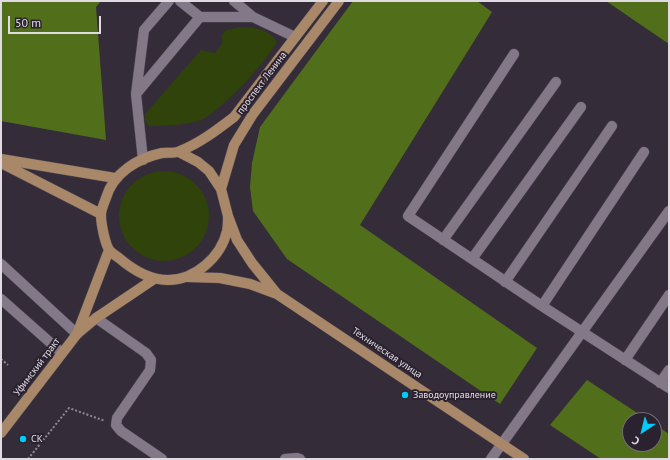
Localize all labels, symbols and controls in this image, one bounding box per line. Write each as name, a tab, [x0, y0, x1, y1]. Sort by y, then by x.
scale bar	[10, 8, 103, 34]
text: 50 m	[15, 15, 41, 30]
street label: проспект Ленина	[235, 49, 289, 117]
street label: Техническая улица	[350, 325, 424, 381]
street label: Уфимский тракт	[11, 336, 63, 398]
place label: Заводоуправление	[413, 389, 496, 401]
marker: Заводоуправление	[400, 390, 410, 400]
north arrow	[622, 412, 662, 452]
place label: СК	[31, 433, 43, 445]
marker: СК	[18, 434, 28, 444]
text: С	[629, 434, 642, 449]

